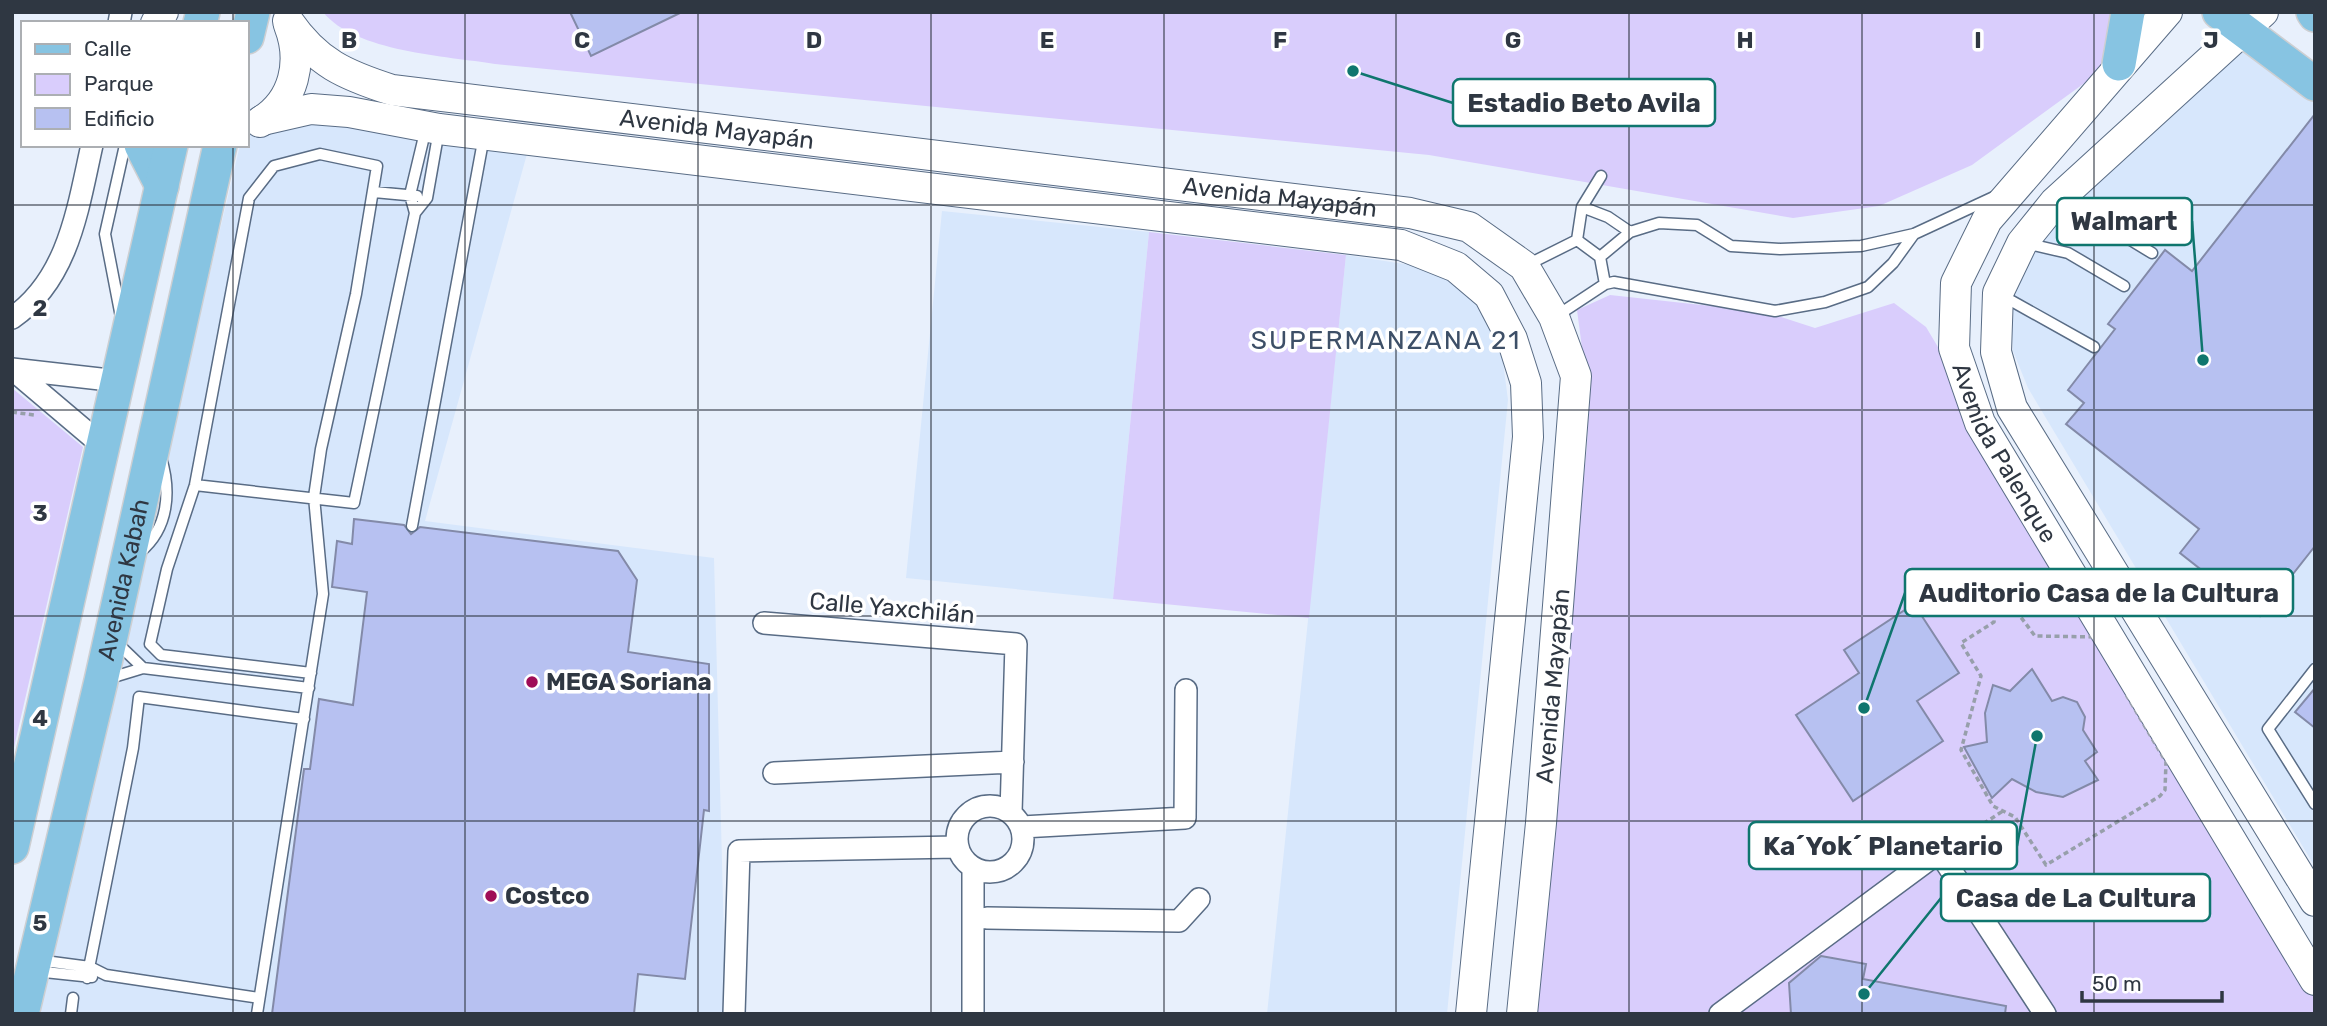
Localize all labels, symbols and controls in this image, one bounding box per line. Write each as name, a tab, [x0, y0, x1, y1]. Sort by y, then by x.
legend	[21, 21, 248, 147]
text: B	[341, 26, 357, 54]
text: C	[574, 26, 590, 54]
text: D	[806, 26, 822, 54]
text: E	[1040, 26, 1054, 54]
text: F	[1273, 26, 1287, 54]
text: G	[1505, 26, 1521, 54]
text: H	[1736, 26, 1754, 54]
text: I	[1974, 26, 1982, 54]
text: J	[2203, 26, 2219, 54]
text: Calle	[84, 36, 132, 61]
text: Parque	[84, 71, 154, 96]
callout: Estadio Beto Avila	[1453, 79, 1715, 126]
text: Estadio Beto Avila	[1467, 88, 1701, 119]
street label: Avenida Mayapán	[618, 104, 816, 155]
text: Edificio	[84, 106, 154, 131]
street label: Avenida Mayapán	[1181, 172, 1379, 223]
callout: Walmart	[2057, 198, 2192, 245]
text: Walmart	[2071, 206, 2177, 237]
text: 2	[33, 294, 47, 322]
district label: SUPERMANZANA 21	[1251, 325, 1521, 356]
street label: Avenida Palenque	[1946, 359, 2063, 548]
street label: Avenida Kabah	[92, 496, 155, 663]
text: 3	[32, 499, 48, 527]
callout: Auditorio Casa de la Cultura	[1905, 569, 2293, 616]
text: Auditorio Casa de la Cultura	[1919, 578, 2279, 609]
street label: Calle Yaxchilán	[808, 587, 976, 629]
street label: Avenida Mayapán	[1531, 587, 1575, 785]
place label: MEGA Soriana	[546, 668, 712, 696]
marker: MEGA Soriana	[524, 674, 540, 690]
text: 4	[32, 704, 48, 732]
callout: Ka´Yok´ Planetario	[1749, 822, 2017, 869]
text: Ka´Yok´ Planetario	[1763, 831, 2003, 862]
callout: Casa de La Cultura	[1941, 874, 2210, 921]
place label: Costco	[505, 882, 590, 910]
text: Casa de La Cultura	[1956, 883, 2196, 914]
marker: Costco	[483, 888, 499, 904]
text: 5	[33, 909, 48, 937]
scale bar	[2082, 960, 2222, 1004]
text: 50 m	[2092, 971, 2142, 996]

